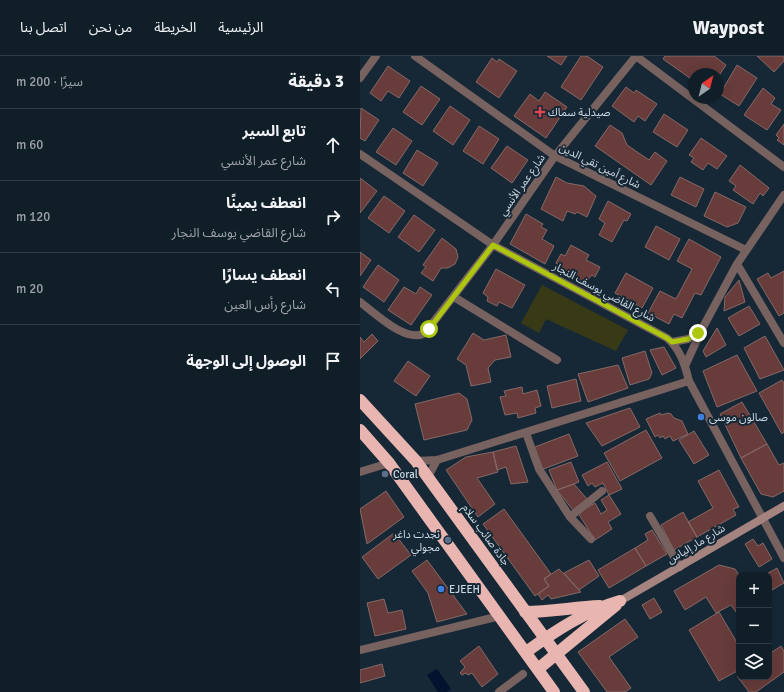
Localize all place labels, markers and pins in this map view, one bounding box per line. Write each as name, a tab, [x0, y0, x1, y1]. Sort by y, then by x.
place label: صيدلية سماك	[548, 106, 611, 119]
marker: صيدلية سماك	[535, 107, 545, 117]
place label: صالون موسى	[709, 411, 768, 424]
marker: صالون موسى	[696, 412, 706, 422]
place label: Coral	[393, 468, 418, 481]
marker: Coral	[380, 469, 390, 479]
place label: نجدت داغر مجولي	[392, 528, 440, 556]
marker: نجدت داغر مجولي	[443, 535, 453, 545]
place label: EJEEH	[449, 583, 480, 596]
marker: EJEEH	[436, 584, 446, 594]

